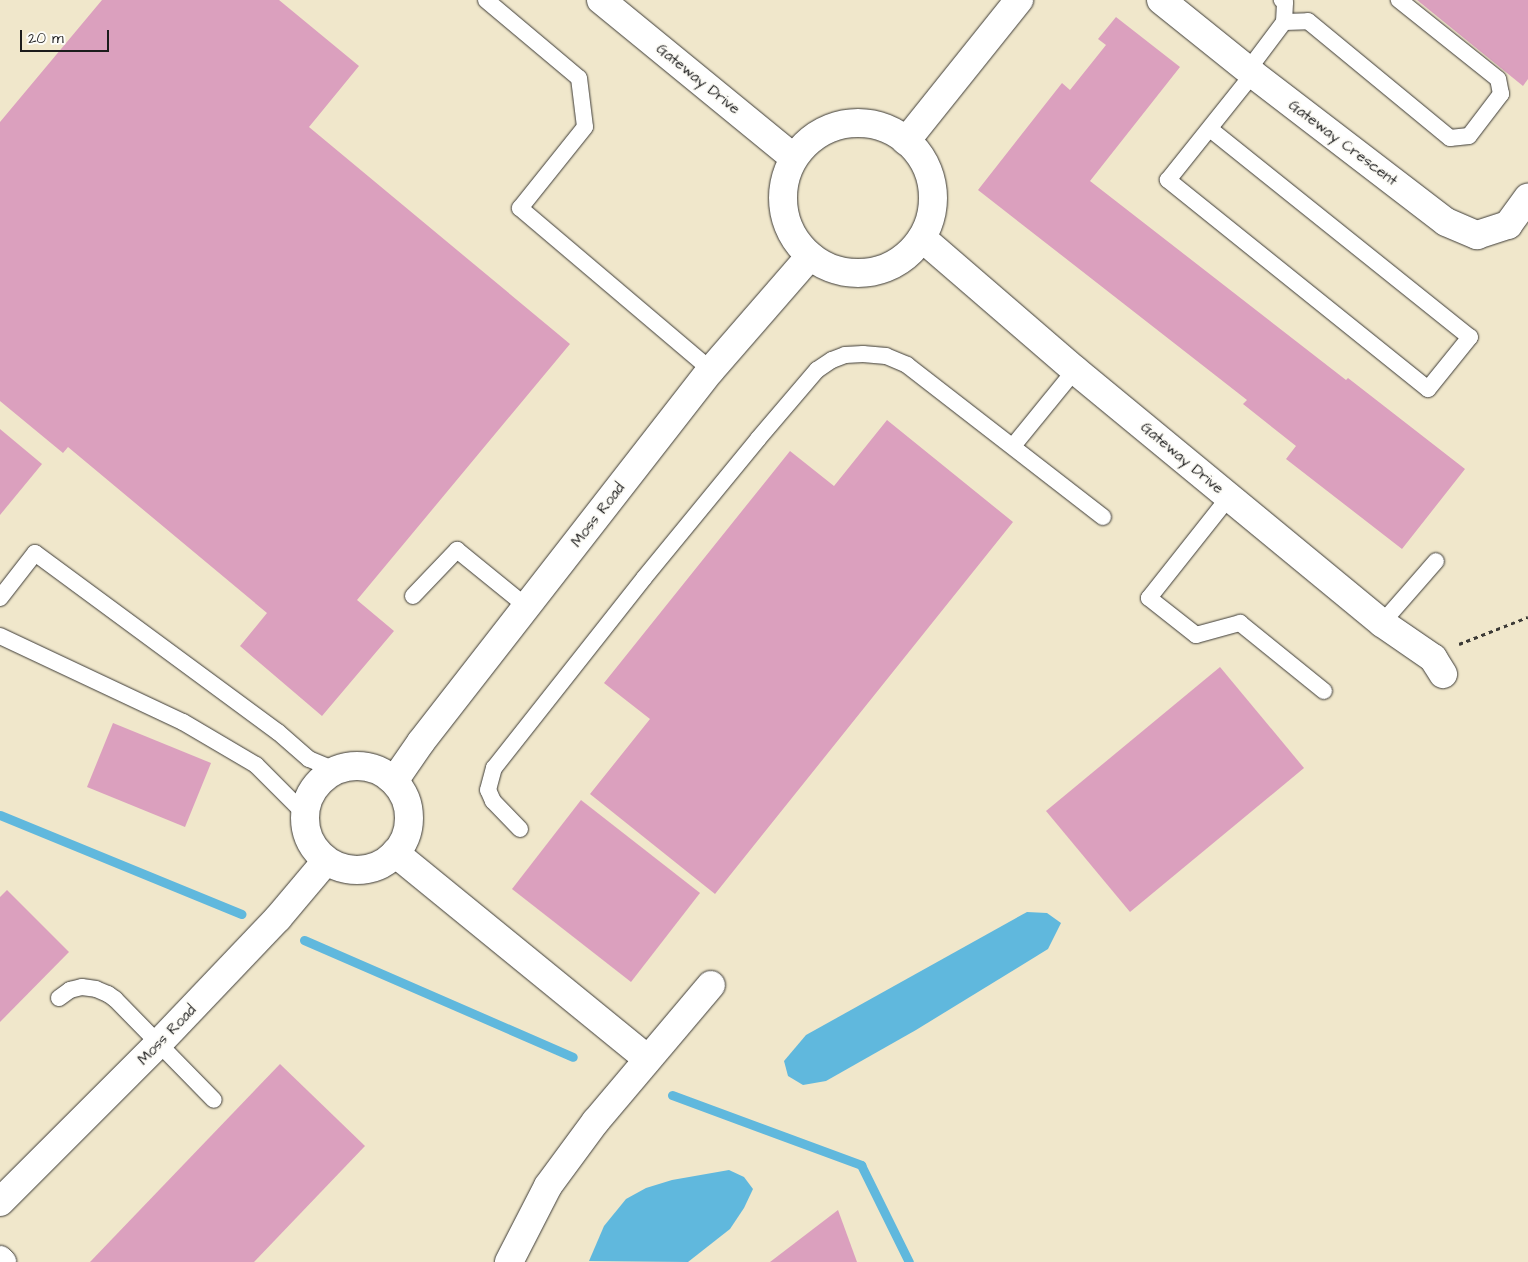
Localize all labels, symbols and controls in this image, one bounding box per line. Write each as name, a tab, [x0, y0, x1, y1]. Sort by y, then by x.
scale bar	[22, 20, 111, 52]
text: 20 m	[28, 28, 64, 49]
street label: Gateway Drive	[653, 40, 743, 118]
street label: Gateway Crescent	[1285, 96, 1401, 190]
street label: Gateway Drive	[1137, 418, 1227, 498]
street label: Moss Road	[567, 479, 629, 551]
street label: Moss Road	[134, 1001, 200, 1069]

